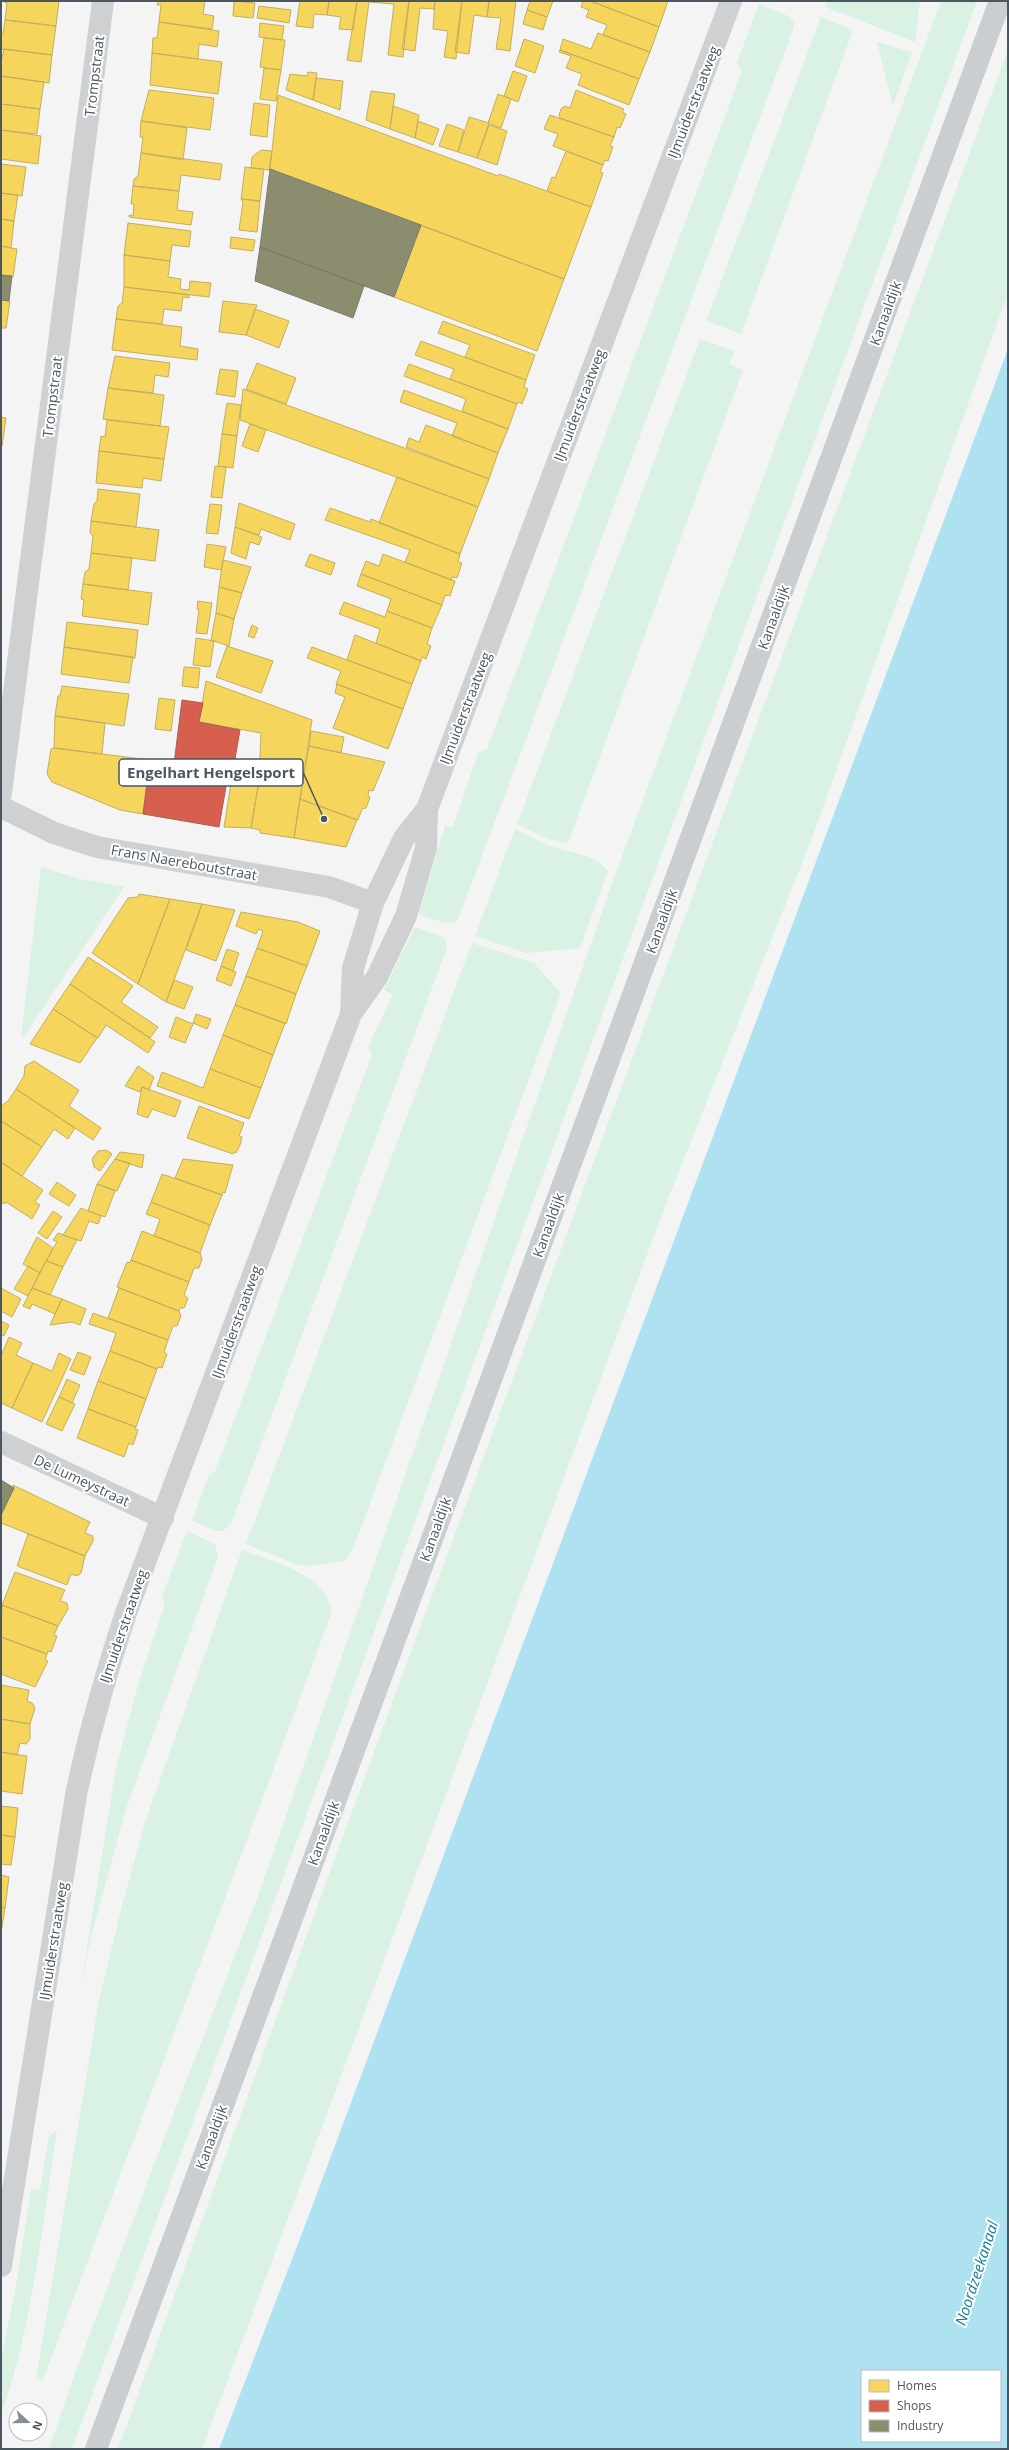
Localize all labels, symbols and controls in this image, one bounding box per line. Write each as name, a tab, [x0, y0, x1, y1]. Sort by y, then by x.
street label: Trompstraat	[80, 34, 108, 118]
street label: IJmuiderstraatweg	[663, 43, 723, 161]
street label: Kanaaldijk	[865, 278, 906, 348]
street label: IJmuiderstraatweg	[549, 346, 609, 464]
street label: Trompstraat	[38, 355, 66, 439]
street label: Kanaaldijk	[753, 582, 794, 652]
street label: IJmuiderstraatweg	[435, 649, 495, 767]
callout: Engelhart Hengelsport	[119, 759, 303, 786]
text: Engelhart Hengelsport	[127, 762, 295, 782]
street label: Frans Naereboutstraat	[110, 840, 258, 884]
street label: Kanaaldijk	[641, 886, 682, 956]
street label: Kanaaldijk	[528, 1190, 569, 1260]
street label: IJmuiderstraatweg	[207, 1262, 265, 1381]
street label: De Lumeystraat	[31, 1450, 133, 1510]
street label: Kanaaldijk	[415, 1494, 456, 1564]
street label: IJmuiderstraatweg	[95, 1566, 152, 1685]
street label: Kanaaldijk	[303, 1798, 344, 1868]
street label: IJmuiderstraatweg	[34, 1880, 72, 2001]
street label: Kanaaldijk	[191, 2102, 232, 2172]
water label: Noordzeekanaal	[950, 2217, 1003, 2328]
legend	[861, 2370, 1001, 2442]
text: Homes	[897, 2377, 937, 2394]
text: Shops	[897, 2397, 932, 2414]
north arrow	[8, 2402, 48, 2442]
text: Industry	[897, 2417, 944, 2434]
text: N	[29, 2419, 46, 2433]

